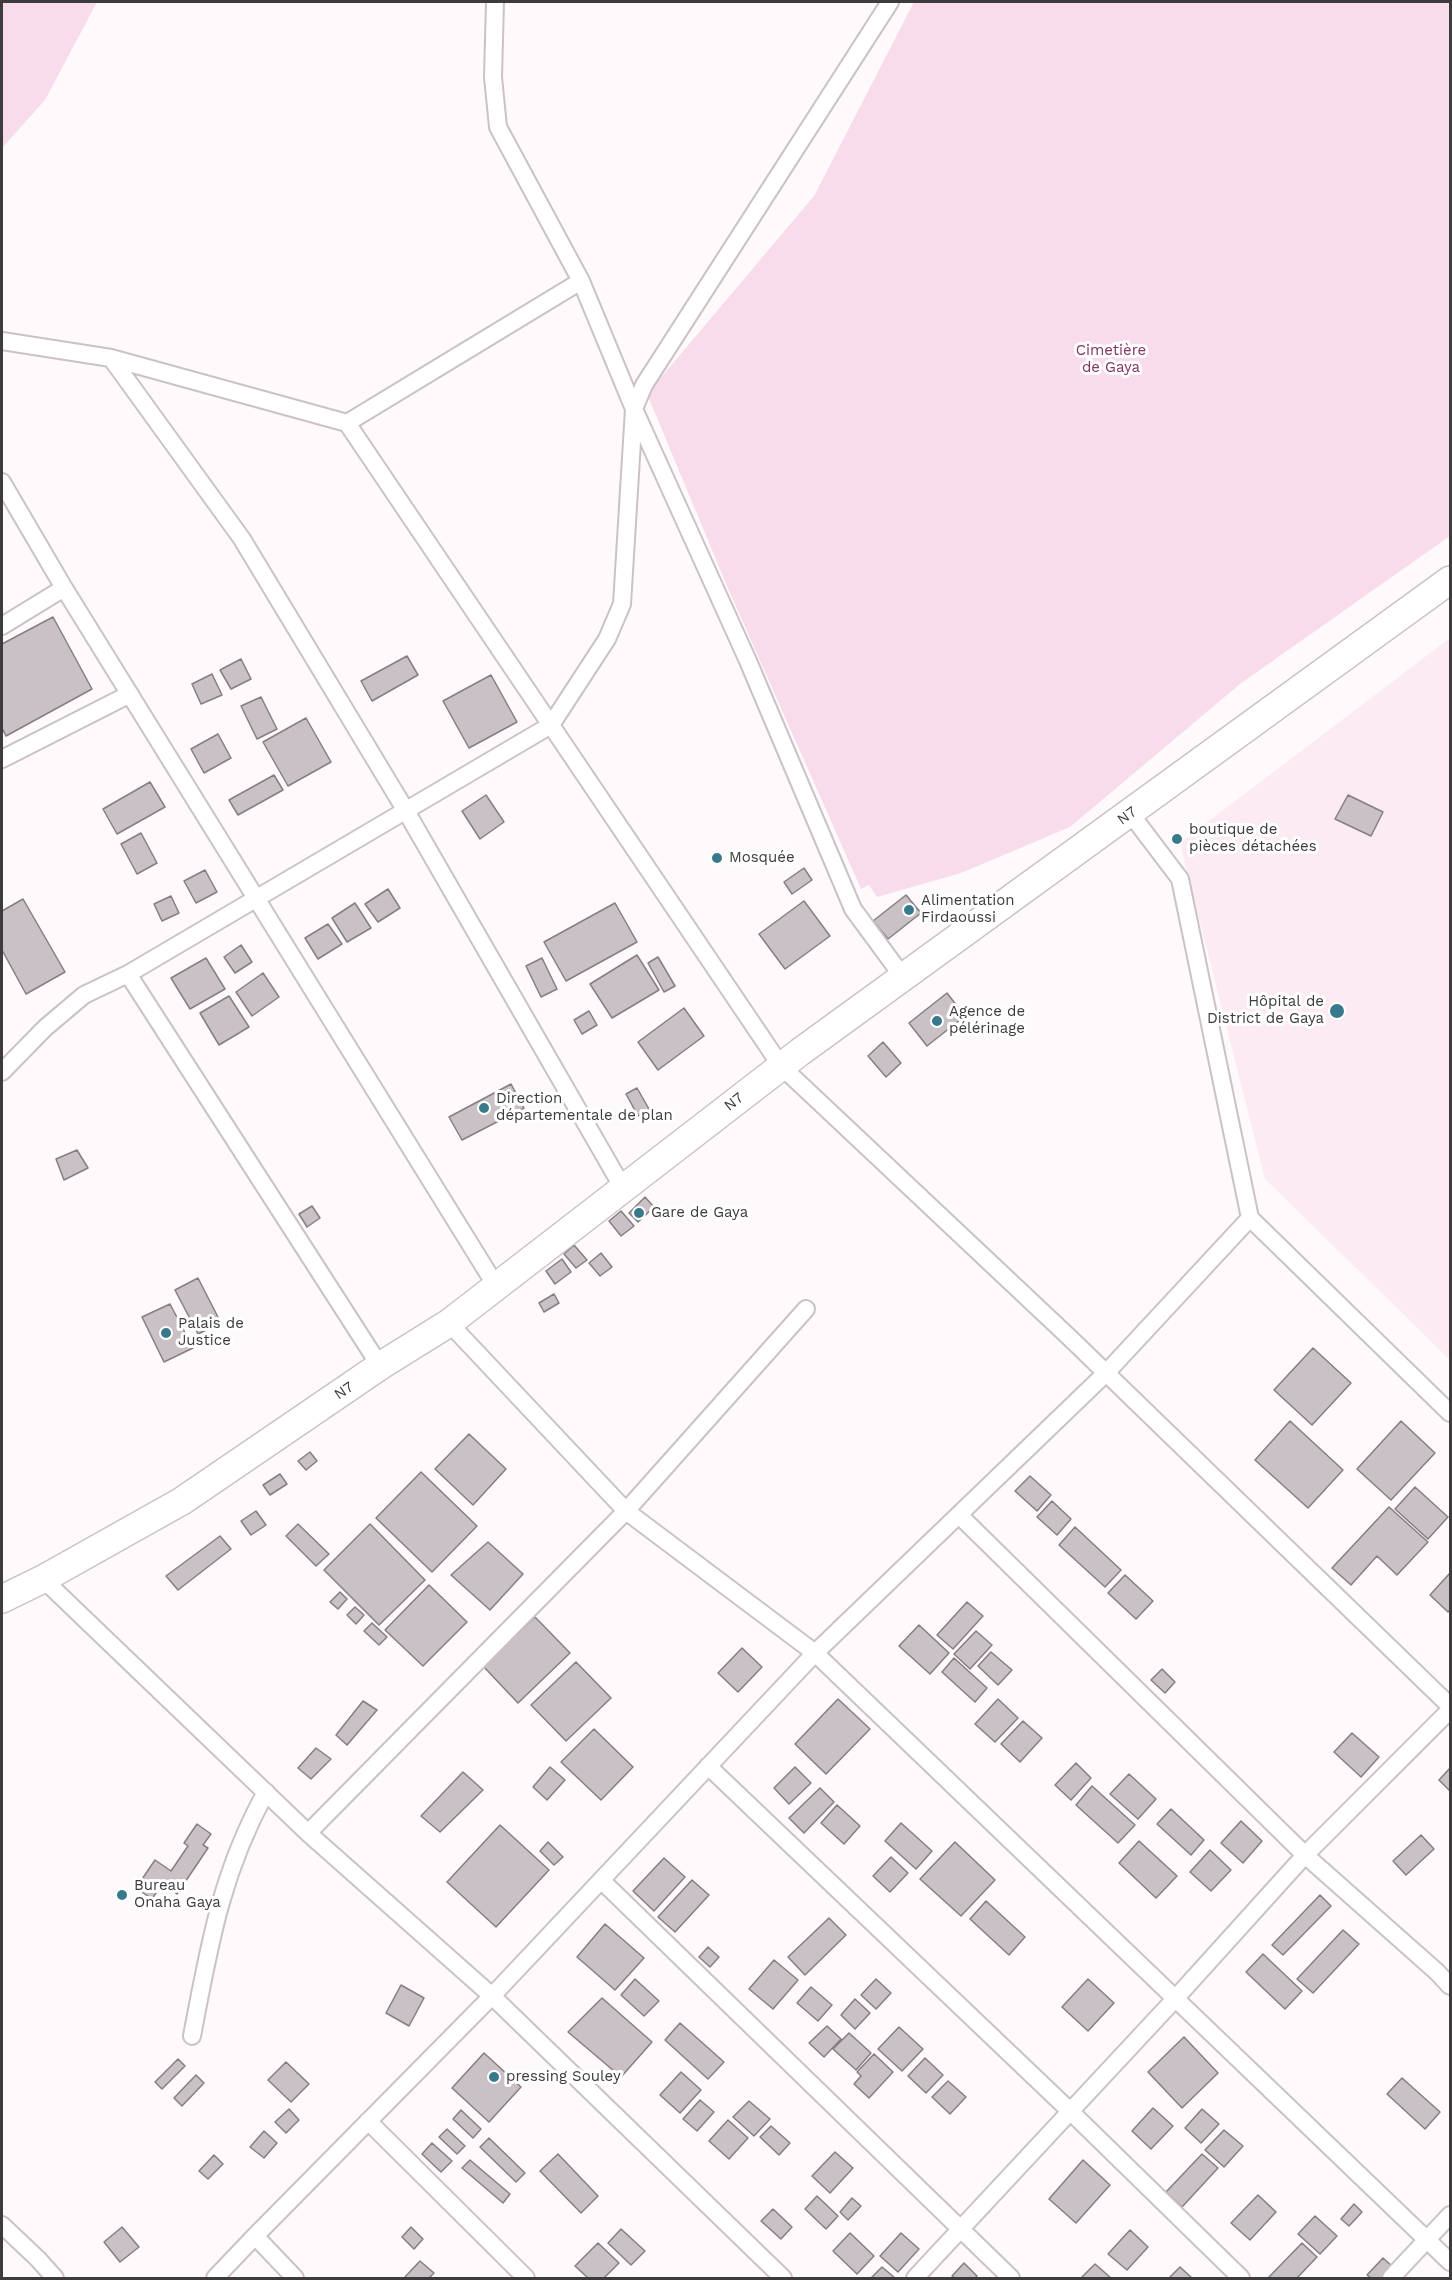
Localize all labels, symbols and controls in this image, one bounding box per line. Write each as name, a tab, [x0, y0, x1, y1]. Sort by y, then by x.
park label: Cimetière de Gaya	[1076, 342, 1146, 377]
street label: N7	[1114, 803, 1140, 829]
place label: boutique de pièces détachées	[1189, 821, 1317, 856]
marker: boutique de pièces détachées	[1170, 832, 1184, 846]
place label: Mosquée	[729, 849, 795, 867]
marker: Mosquée	[710, 851, 724, 865]
place label: Alimentation Firdaoussi	[921, 892, 1015, 927]
marker: Alimentation Firdaoussi	[902, 903, 916, 917]
place label: Hôpital de District de Gaya	[1207, 993, 1324, 1028]
marker: Hôpital de District de Gaya	[1328, 1002, 1346, 1020]
place label: Agence de pélérinage	[949, 1003, 1025, 1038]
marker: Agence de pélérinage	[930, 1014, 944, 1028]
street label: N7	[721, 1089, 747, 1115]
place label: Direction départementale de plan	[496, 1090, 673, 1125]
marker: Direction départementale de plan	[477, 1101, 491, 1115]
place label: Gare de Gaya	[651, 1204, 748, 1222]
marker: Gare de Gaya	[632, 1206, 646, 1220]
place label: Palais de Justice	[178, 1315, 244, 1350]
marker: Palais de Justice	[159, 1326, 173, 1340]
street label: N7	[331, 1378, 357, 1404]
place label: Bureau Onaha Gaya	[134, 1877, 221, 1912]
marker: Bureau Onaha Gaya	[115, 1888, 129, 1902]
place label: pressing Souley	[506, 2068, 621, 2086]
marker: pressing Souley	[487, 2070, 501, 2084]

